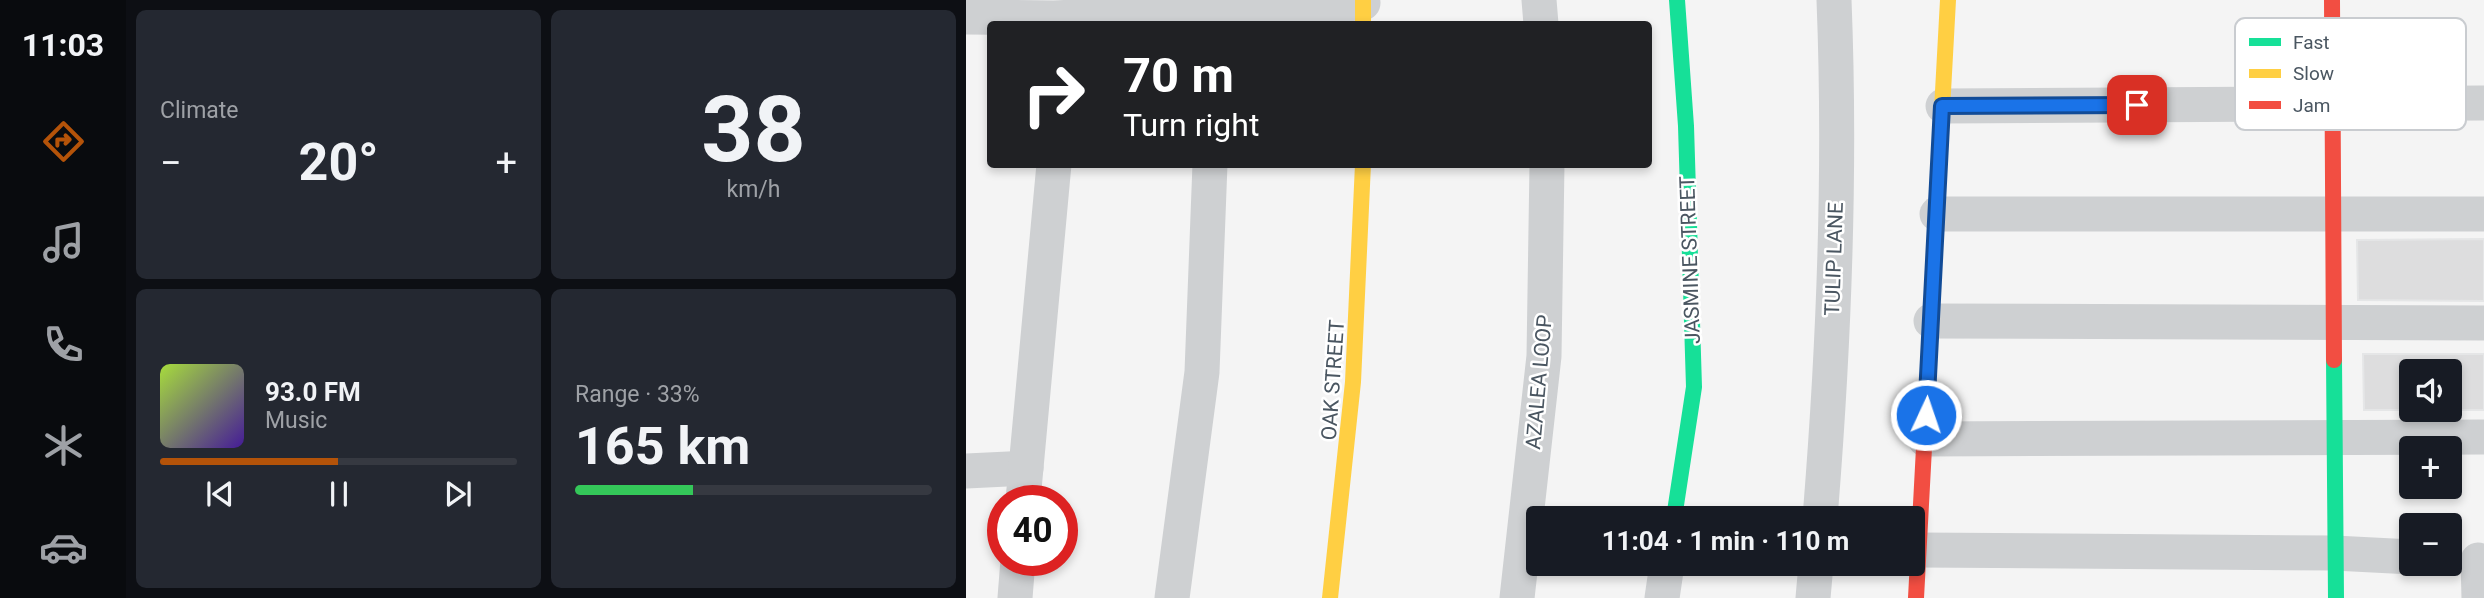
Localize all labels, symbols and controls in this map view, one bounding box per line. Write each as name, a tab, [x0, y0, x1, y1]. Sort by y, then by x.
legend	[2235, 18, 2466, 130]
text: 11:03	[22, 26, 104, 64]
text: Fast	[2293, 31, 2330, 54]
text: 70 m	[1123, 47, 1234, 104]
icon: right	[1008, 49, 1099, 140]
text: Slow	[2293, 62, 2334, 85]
pin	[2107, 75, 2167, 135]
text: 38	[701, 77, 806, 183]
icon: arrive	[2118, 86, 2156, 124]
text: Jam	[2293, 94, 2330, 117]
text: Climate	[160, 97, 239, 124]
text: Turn right	[1123, 106, 1259, 144]
icon: directions	[39, 117, 88, 166]
text: 20°	[299, 132, 379, 193]
text: −	[160, 141, 182, 185]
text: +	[495, 141, 517, 185]
street label: JASMINE STREET	[1675, 175, 1705, 344]
text: km/h	[727, 176, 781, 203]
street label: TULIP LANE	[1820, 202, 1848, 316]
icon: music	[39, 218, 88, 267]
street label: AZALEA LOOP	[1521, 314, 1557, 450]
street label: OAK STREET	[1317, 318, 1349, 441]
icon: phone	[39, 320, 88, 369]
map controls	[2399, 359, 2462, 576]
button: sound	[2399, 359, 2462, 422]
text: 93.0 FM	[265, 377, 361, 407]
position arrow	[1889, 378, 1963, 452]
text: Range · 33%	[575, 381, 700, 408]
text: Music	[265, 407, 327, 434]
text: 165 km	[575, 416, 750, 477]
icon: climate	[39, 421, 88, 470]
button: +	[2399, 436, 2462, 499]
icon: previous	[201, 475, 239, 513]
icon: pause	[320, 475, 358, 513]
icon: next	[439, 475, 477, 513]
speed limit sign: 40	[987, 485, 1078, 576]
button: −	[2399, 513, 2462, 576]
icon: car	[39, 523, 88, 572]
text: 11:04 · 1 min · 110 m	[1602, 526, 1849, 556]

